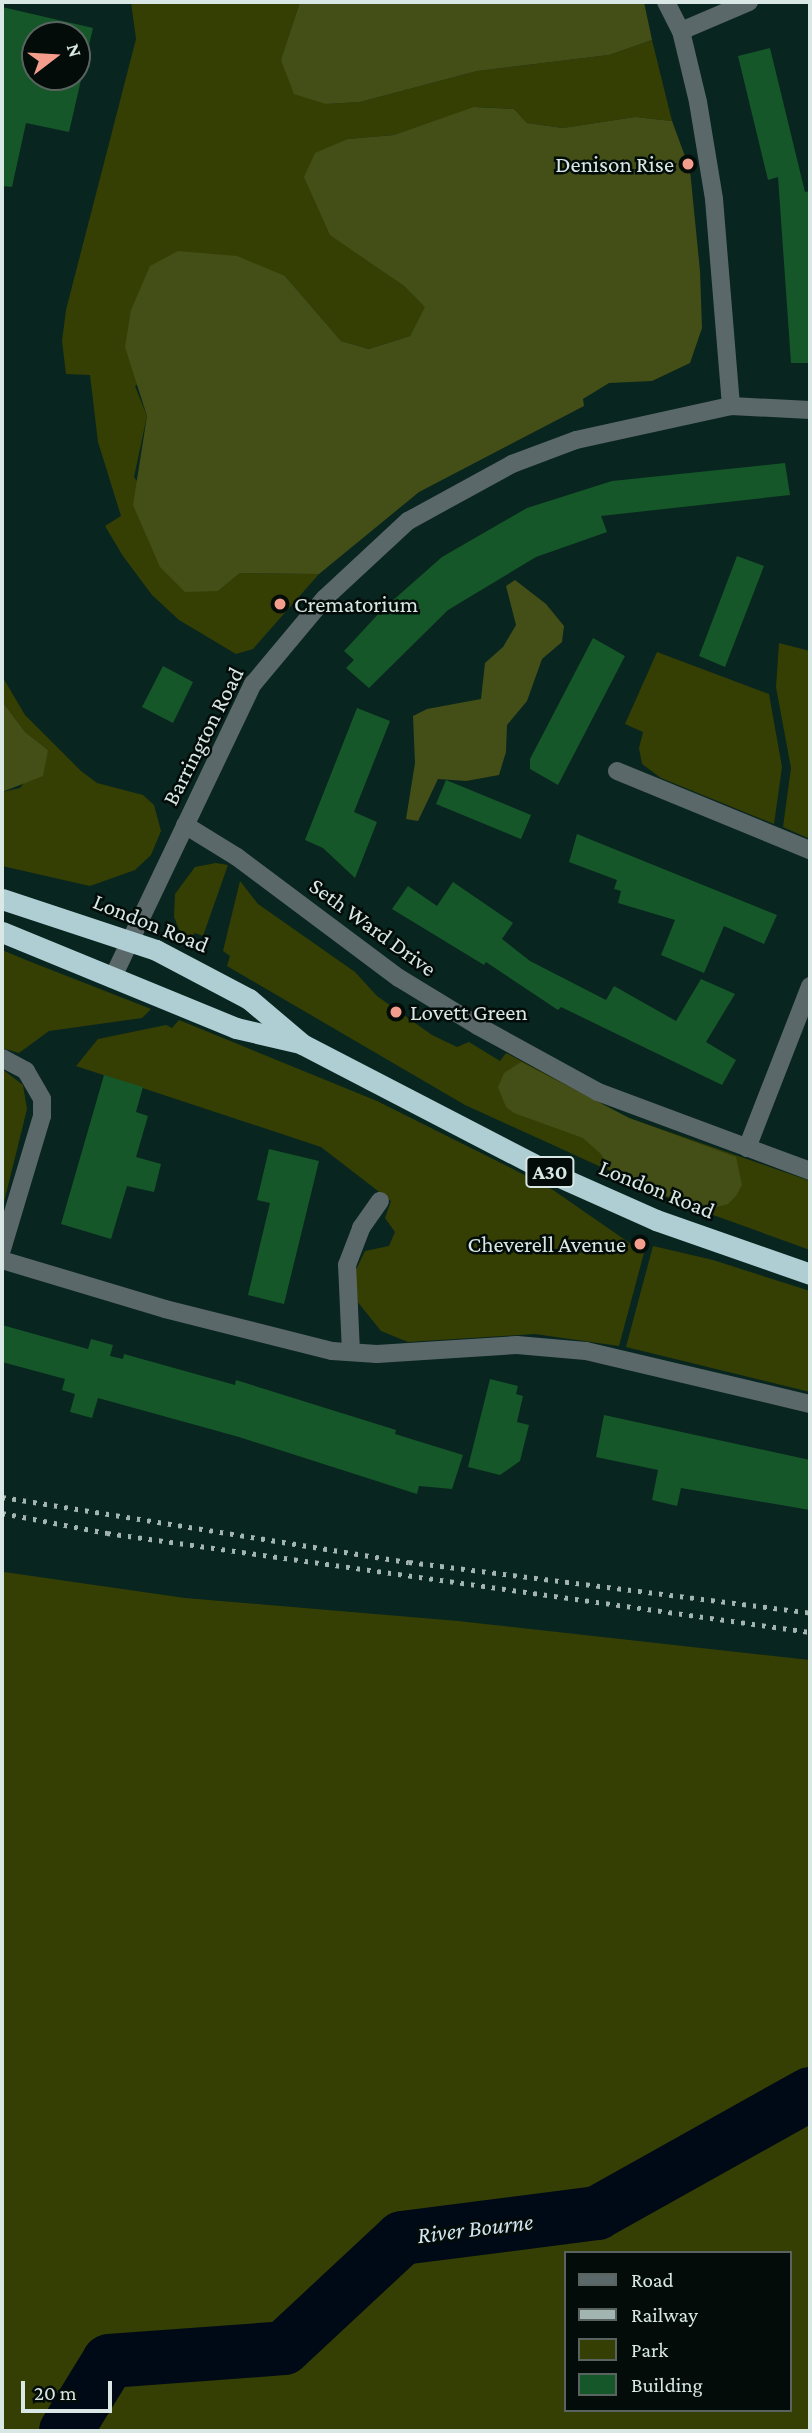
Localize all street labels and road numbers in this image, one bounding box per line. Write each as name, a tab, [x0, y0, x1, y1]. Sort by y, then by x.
street label: Barrington Road	[156, 662, 250, 810]
street label: Seth Ward Drive	[304, 872, 442, 982]
street label: London Road	[89, 887, 213, 959]
street label: London Road	[595, 1153, 719, 1225]
road number: A30	[524, 1154, 576, 1190]

